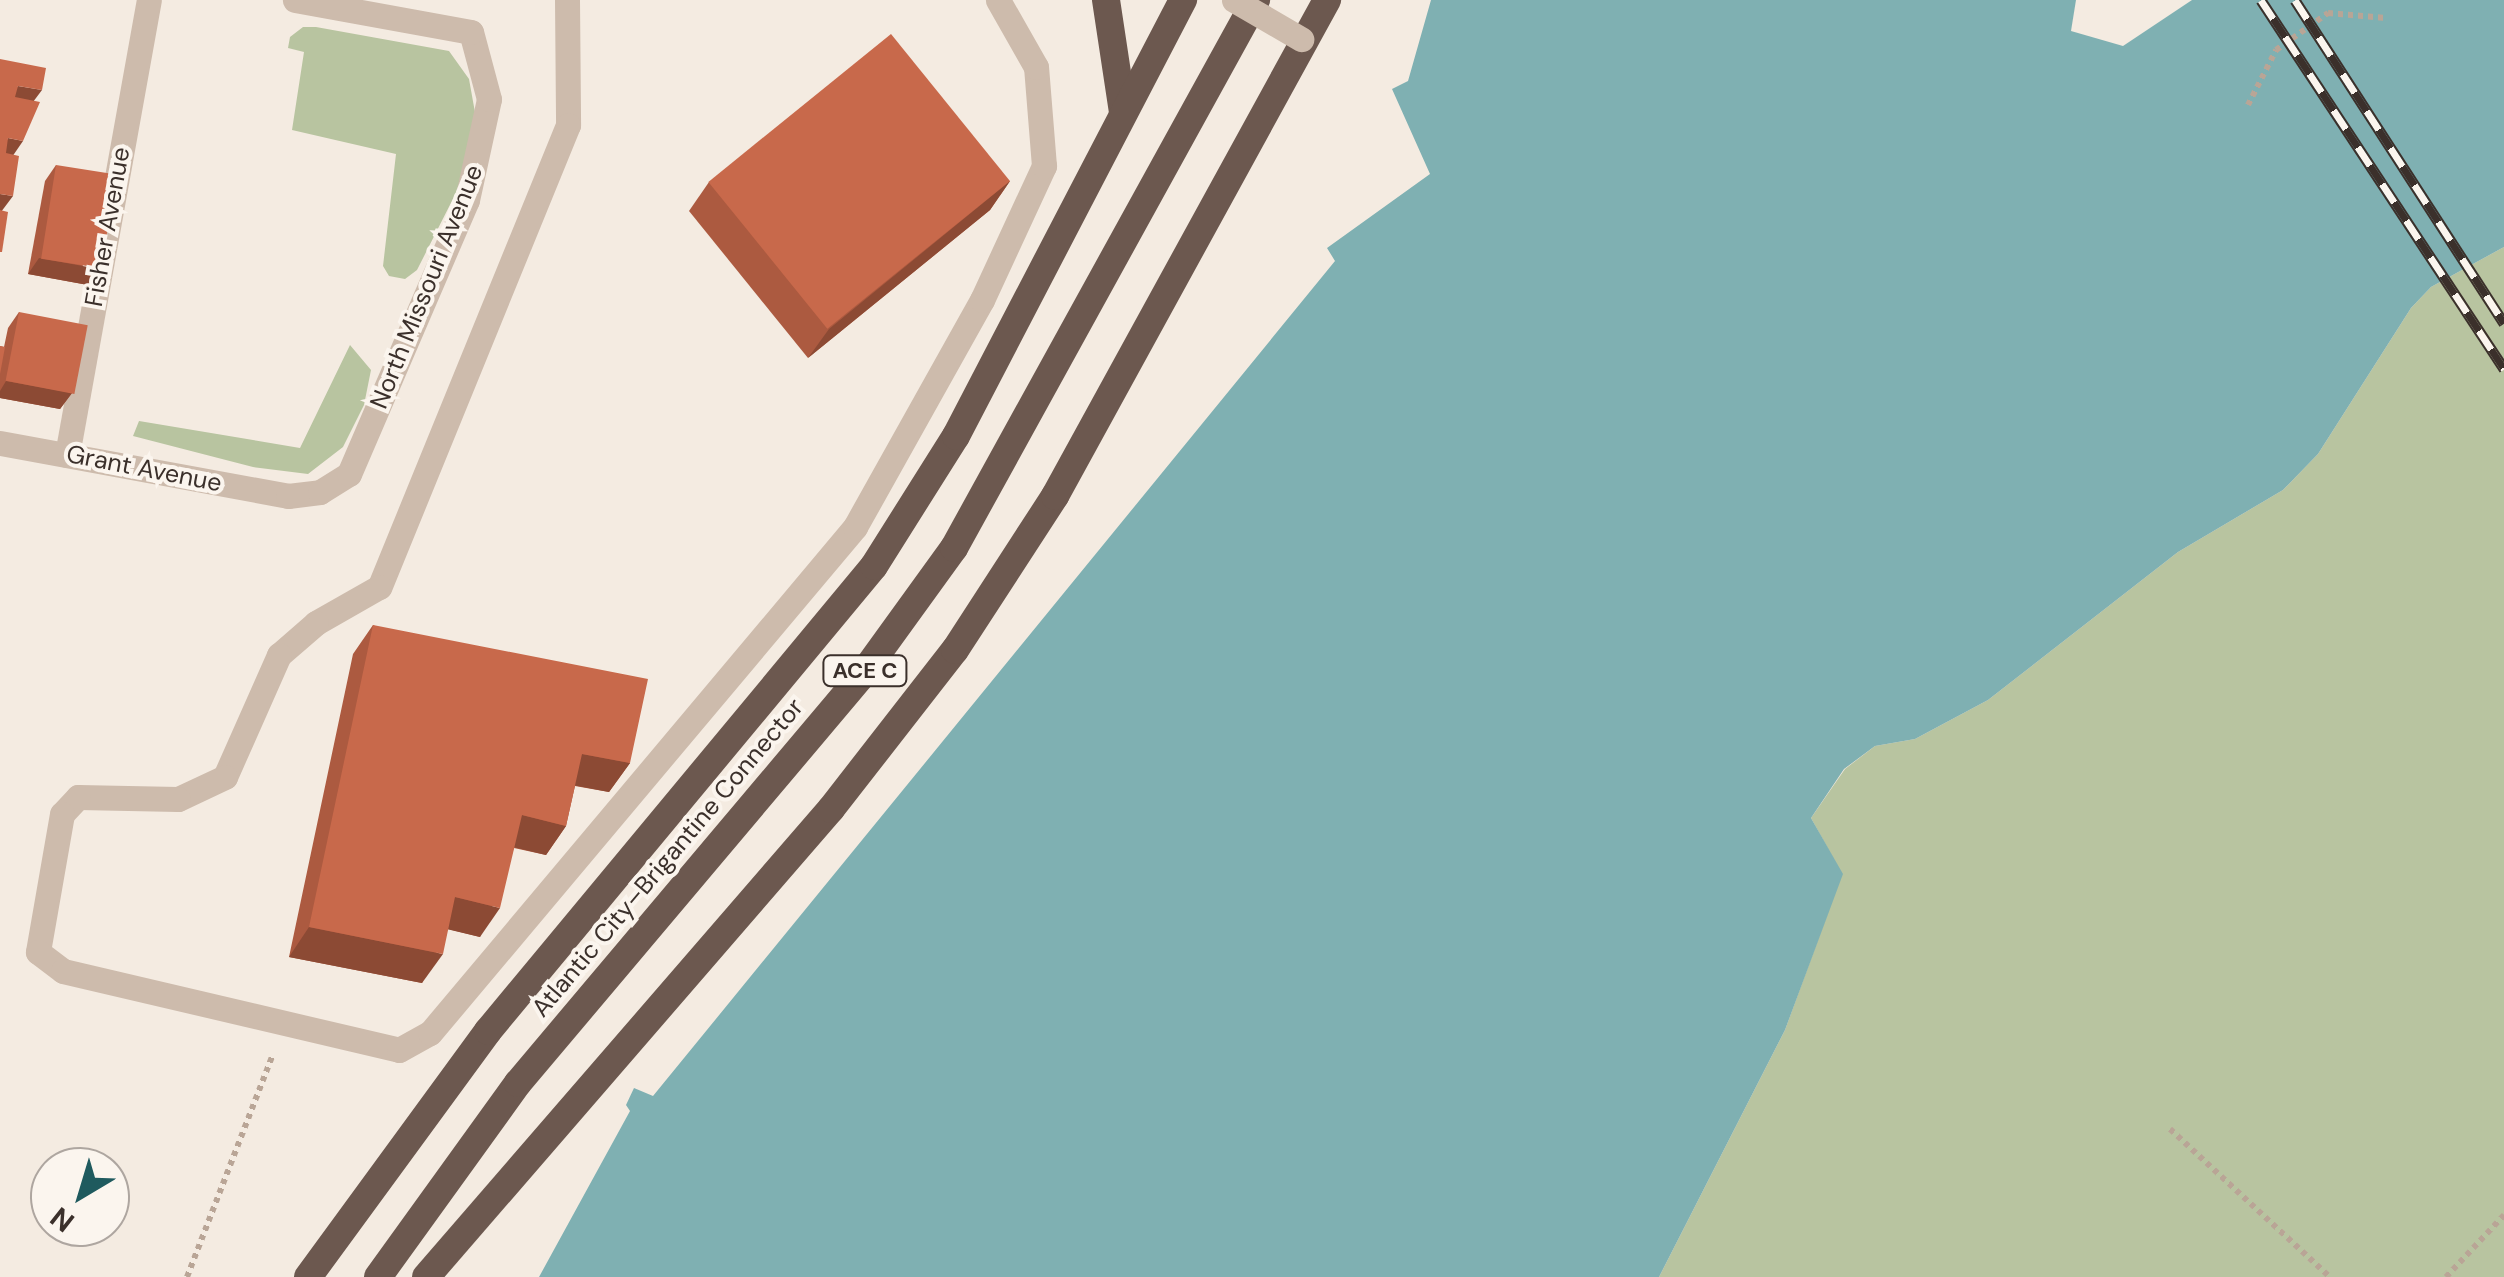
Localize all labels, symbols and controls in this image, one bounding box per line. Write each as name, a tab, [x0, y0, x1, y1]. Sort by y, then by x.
street label: Fisher Avenue	[79, 145, 137, 309]
street label: North Missouri Avenue	[364, 161, 490, 413]
street label: Grant Avenue	[64, 439, 224, 499]
road number: ACE C	[820, 654, 910, 688]
street label: Atlantic City–Brigantine Connector	[526, 693, 810, 1023]
north arrow	[30, 1147, 130, 1247]
text: N	[43, 1199, 82, 1240]

